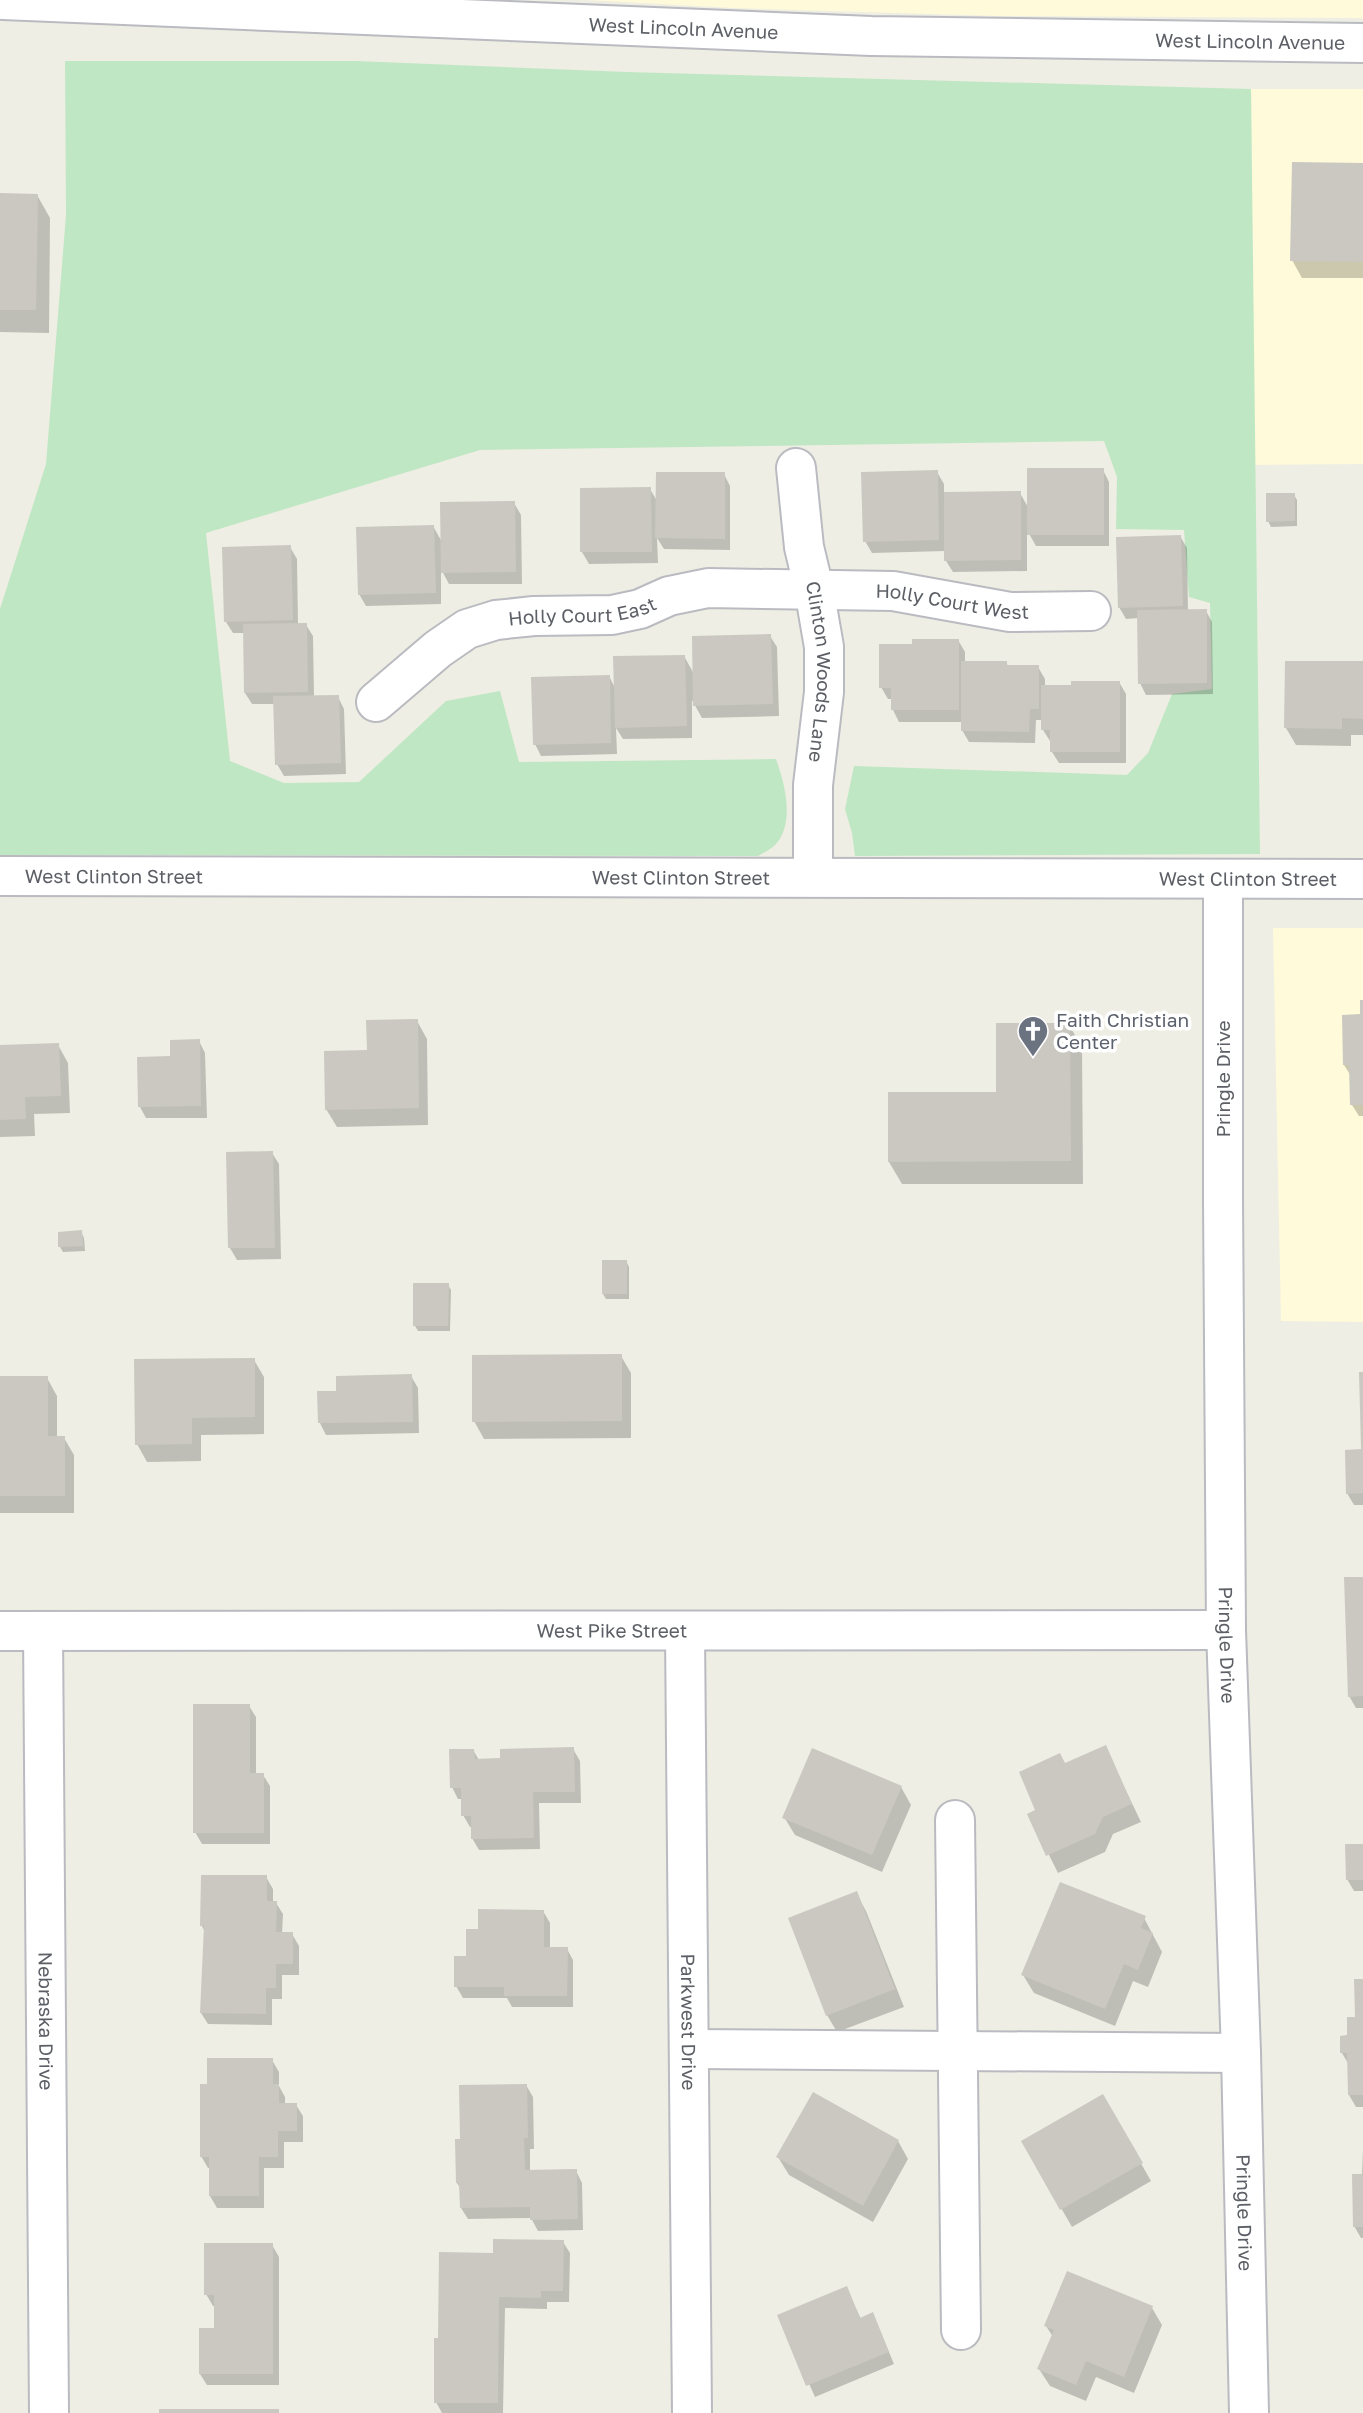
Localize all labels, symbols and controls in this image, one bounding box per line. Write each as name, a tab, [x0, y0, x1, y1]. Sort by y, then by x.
street label: West Lincoln Avenue	[588, 12, 779, 43]
street label: West Lincoln Avenue	[1155, 28, 1345, 54]
street label: Clinton Woods Lane	[801, 579, 836, 764]
street label: Holly Court West	[876, 579, 1029, 623]
street label: Holly Court East	[507, 591, 660, 630]
street label: West Clinton Street	[25, 864, 203, 887]
street label: West Clinton Street	[592, 865, 770, 889]
street label: West Clinton Street	[1159, 867, 1337, 890]
place label: Faith Christian Center	[1056, 1008, 1189, 1053]
church icon: Faith Christian Center	[1016, 1014, 1050, 1058]
street label: Pringle Drive	[1211, 1020, 1234, 1138]
street label: Pringle Drive	[1215, 1586, 1241, 1704]
street label: West Pike Street	[537, 1618, 687, 1642]
street label: Nebraska Drive	[34, 1952, 59, 2090]
street label: Parkwest Drive	[677, 1953, 701, 2091]
street label: Pringle Drive	[1232, 2154, 1258, 2271]

